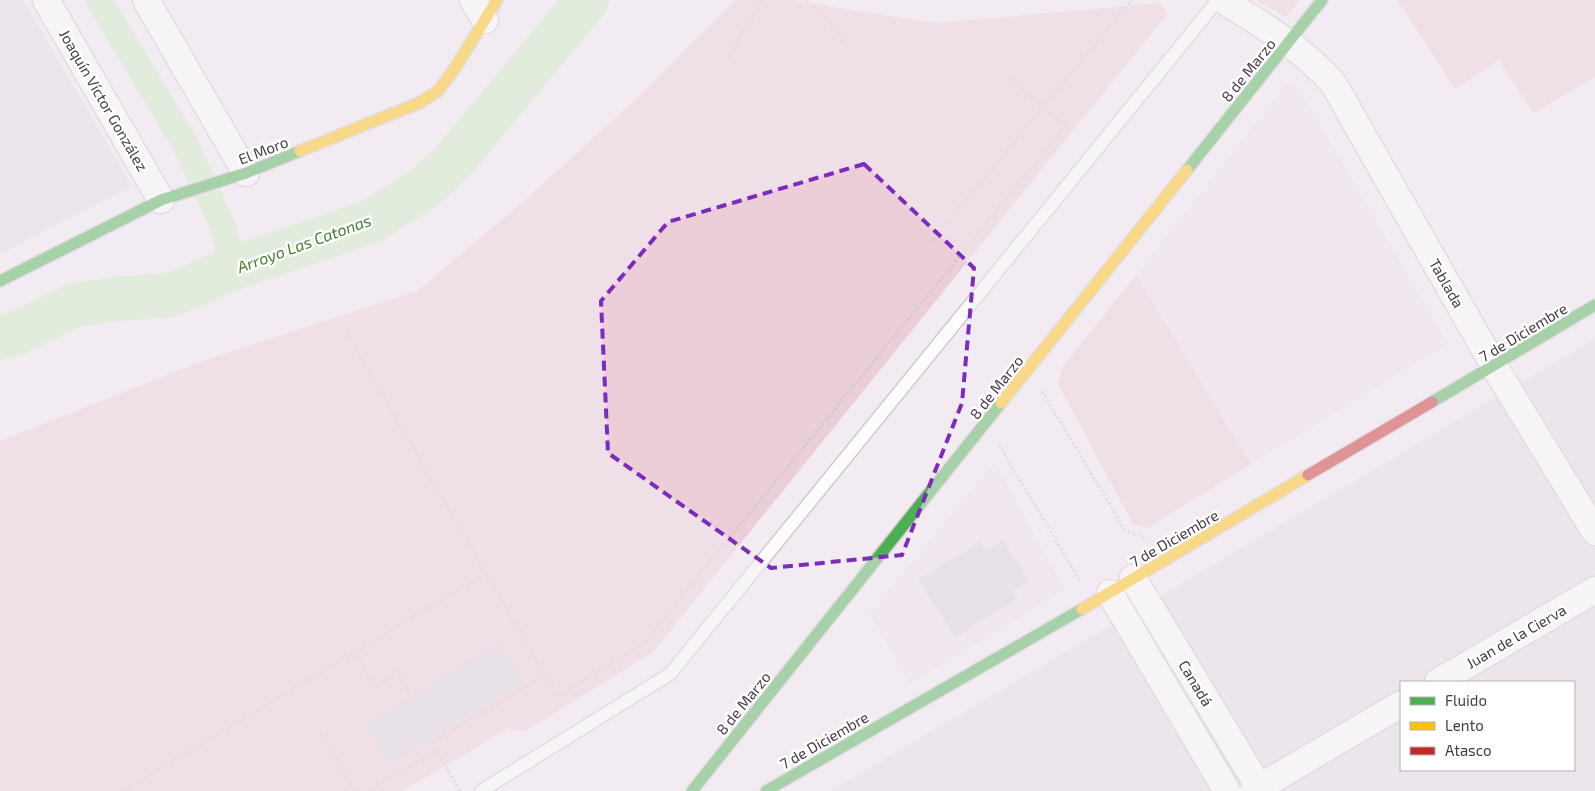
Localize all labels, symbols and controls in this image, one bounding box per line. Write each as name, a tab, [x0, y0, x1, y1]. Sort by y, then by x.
street label: Joaquín Víctor González	[56, 26, 152, 174]
street label: 8 de Marzo	[1217, 35, 1279, 105]
street label: El Moro	[236, 132, 290, 168]
water label: Arroyo Las Catonas	[233, 210, 374, 277]
street label: Tablada	[1426, 255, 1468, 311]
street label: 7 de Diciembre	[1476, 299, 1570, 365]
street label: 8 de Marzo	[966, 352, 1026, 422]
street label: 7 de Diciembre	[1126, 505, 1222, 571]
street label: Juan de la Cierva	[1463, 600, 1569, 672]
street label: Canadá	[1175, 657, 1217, 709]
street label: 8 de Marzo	[712, 668, 774, 738]
legend	[1400, 681, 1575, 771]
text: Fluido	[1445, 691, 1487, 709]
street label: 7 de Diciembre	[776, 707, 872, 773]
text: Lento	[1445, 716, 1484, 734]
text: Atasco	[1445, 741, 1491, 759]

